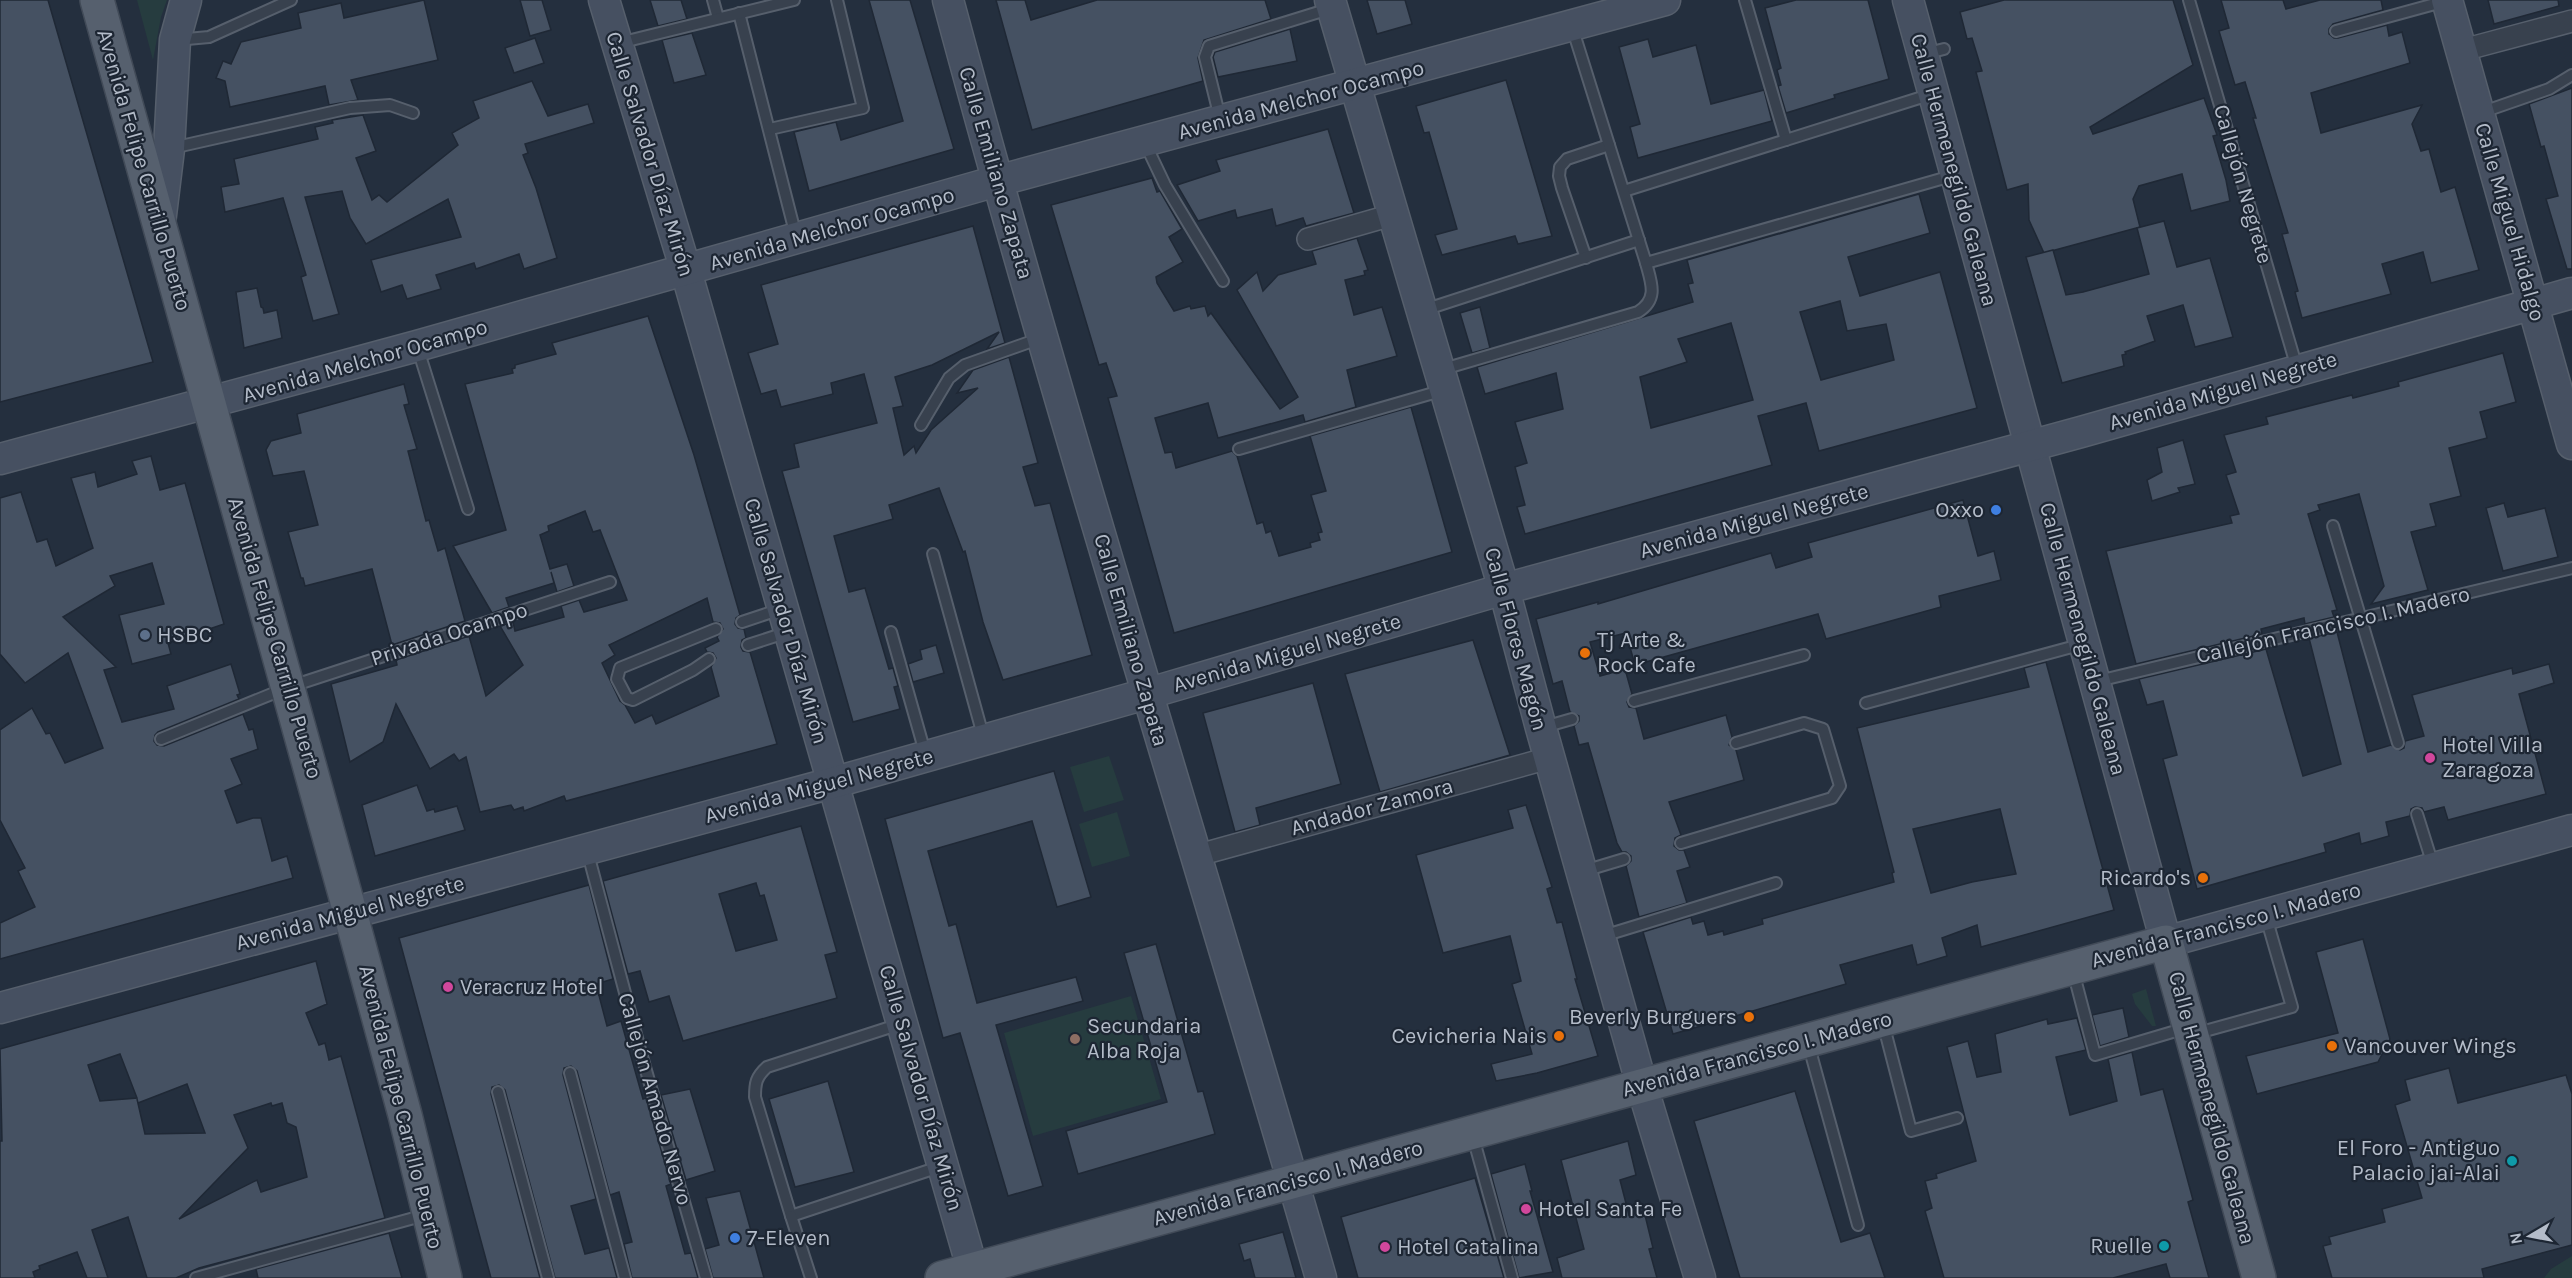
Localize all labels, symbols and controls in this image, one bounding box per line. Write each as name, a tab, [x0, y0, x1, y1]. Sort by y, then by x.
street label: Avenida Felipe Carrillo Puerto	[91, 26, 197, 314]
street label: Calle Salvador Díaz Mirón	[600, 28, 700, 280]
street label: Calle Hermenegildo Galeana	[1905, 31, 2003, 309]
street label: Avenida Melchor Ocampo	[1175, 55, 1427, 145]
street label: Calle Emiliano Zapata	[953, 64, 1039, 282]
street label: Callejón Negrete	[2208, 101, 2278, 267]
street label: Calle Miguel Hidalgo	[2469, 120, 2551, 324]
street label: Avenida Melchor Ocampo	[706, 182, 958, 276]
street label: Avenida Melchor Ocampo	[239, 314, 491, 408]
street label: Avenida Miguel Negrete	[2106, 346, 2340, 436]
street label: Avenida Miguel Negrete	[1637, 478, 1871, 564]
street label: Avenida Felipe Carrillo Puerto	[222, 494, 328, 782]
street label: Calle Salvador Díaz Mirón	[738, 495, 834, 747]
place label: Oxxo	[1935, 497, 1984, 523]
street label: Calle Hermenegildo Galeana	[2034, 500, 2132, 778]
marker: Oxxo	[1989, 503, 2003, 517]
street label: Calle Emiliano Zapata	[1088, 531, 1174, 749]
street label: Calle Flores Magón	[1479, 545, 1553, 733]
street label: Callejón Francisco I. Madero	[2194, 581, 2472, 669]
street label: Privada Ocampo	[367, 596, 531, 672]
street label: Avenida Miguel Negrete	[1170, 608, 1404, 698]
place label: HSBC	[157, 622, 212, 648]
place label: Tj Arte & Rock Cafe	[1597, 627, 1696, 678]
marker: HSBC	[138, 628, 152, 642]
marker: Tj Arte & Rock Cafe	[1578, 646, 1592, 660]
place label: Hotel Villa Zaragoza	[2442, 732, 2543, 783]
street label: Avenida Miguel Negrete	[702, 743, 936, 829]
marker: Hotel Villa Zaragoza	[2423, 751, 2437, 765]
street label: Andador Zamora	[1288, 773, 1456, 841]
place label: Ricardo's	[2100, 865, 2191, 891]
street label: Avenida Miguel Negrete	[233, 870, 467, 956]
marker: Ricardo's	[2196, 871, 2210, 885]
street label: Avenida Francisco I. Madero	[2088, 876, 2364, 974]
street label: Avenida Felipe Carrillo Puerto	[353, 962, 449, 1252]
street label: Calle Salvador Díaz Mirón	[873, 962, 969, 1214]
street label: Calle Hermenegildo Galeana	[2163, 969, 2261, 1247]
place label: Veracruz Hotel	[460, 974, 604, 1000]
marker: Veracruz Hotel	[441, 980, 455, 994]
street label: Callejón Amado Nervo	[612, 990, 698, 1208]
place label: Beverly Burguers	[1569, 1004, 1737, 1030]
street label: Avenida Francisco I. Madero	[1619, 1005, 1895, 1103]
marker: Beverly Burguers	[1742, 1010, 1756, 1024]
place label: Secundaria Alba Roja	[1087, 1013, 1201, 1064]
place label: Cevicheria Nais	[1392, 1023, 1547, 1049]
marker: Cevicheria Nais	[1552, 1029, 1566, 1043]
marker: Secundaria Alba Roja	[1068, 1032, 1082, 1046]
place label: Vancouver Wings	[2344, 1033, 2517, 1059]
marker: Vancouver Wings	[2325, 1039, 2339, 1053]
street label: Avenida Francisco I. Madero	[1150, 1134, 1426, 1232]
place label: El Foro - Antiguo Palacio jai-Alai	[2337, 1135, 2500, 1186]
marker: El Foro - Antiguo Palacio jai-Alai	[2505, 1154, 2519, 1168]
place label: Hotel Santa Fe	[1538, 1196, 1682, 1222]
marker: Hotel Santa Fe	[1519, 1202, 1533, 1216]
north arrow	[2500, 1206, 2560, 1266]
place label: 7-Eleven	[747, 1225, 830, 1251]
marker: 7-Eleven	[728, 1231, 742, 1245]
text: N	[2505, 1231, 2526, 1246]
place label: Ruelle	[2090, 1233, 2152, 1259]
place label: Hotel Catalina	[1397, 1234, 1539, 1260]
marker: Ruelle	[2157, 1239, 2171, 1253]
marker: Hotel Catalina	[1378, 1240, 1392, 1254]

